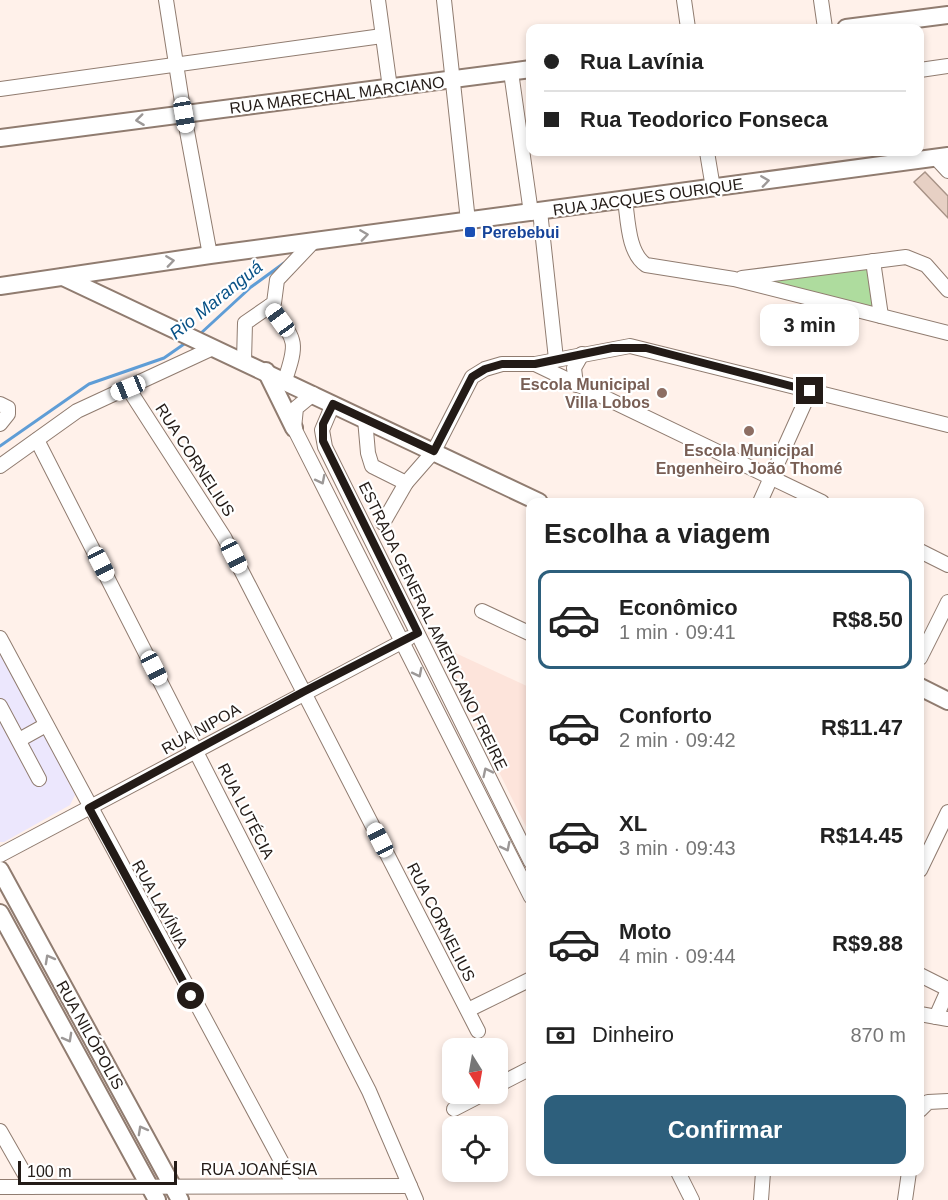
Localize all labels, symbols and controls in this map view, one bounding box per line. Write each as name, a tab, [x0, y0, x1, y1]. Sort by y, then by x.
text: Rua Lavínia	[580, 49, 703, 74]
street label: RUA MARECHAL MARCIANO	[229, 73, 445, 117]
car	[172, 96, 196, 134]
text: Rua Teodorico Fonseca	[580, 107, 828, 132]
one-way arrow	[136, 114, 145, 126]
street label: RUA JACQUES OURIQUE	[552, 175, 744, 219]
one-way arrow	[760, 175, 769, 188]
place label: Perebebui	[482, 224, 559, 241]
marker: Perebebui	[463, 225, 477, 239]
one-way arrow	[359, 229, 368, 242]
one-way arrow	[166, 256, 175, 268]
water label: Rio Maranguá	[166, 257, 266, 343]
car	[262, 300, 298, 340]
callout: 3 min	[760, 304, 860, 346]
text: 3 min	[783, 314, 836, 336]
car	[108, 373, 148, 403]
place label: Escola Municipal Villa Lobos	[520, 376, 650, 411]
route end	[796, 377, 823, 404]
marker: Escola Municipal Villa Lobos	[655, 386, 669, 400]
street label: RUA CORNELIUS	[152, 401, 238, 519]
marker: Escola Municipal Engenheiro João Thomé	[742, 424, 756, 438]
place label: Escola Municipal Engenheiro João Thomé	[656, 442, 842, 477]
one-way arrow	[313, 473, 325, 484]
street label: ESTRADA GENERAL AMERICANO FREIRE	[356, 479, 510, 773]
text: Escolha a viagem	[544, 519, 771, 549]
car	[218, 536, 250, 576]
car	[85, 544, 117, 584]
icon: car	[547, 593, 601, 647]
text: Econômico	[619, 595, 738, 620]
text: R$8.50	[832, 607, 903, 632]
text: 1 min · 09:41	[619, 621, 736, 643]
car	[138, 648, 170, 688]
one-way arrow	[411, 666, 422, 677]
street label: RUA NIPOA	[159, 700, 244, 758]
icon: car	[547, 701, 601, 755]
text: Conforto	[619, 703, 712, 728]
text: R$11.47	[821, 715, 903, 740]
text: 2 min · 09:42	[619, 729, 736, 751]
street label: RUA LUTÉCIA	[215, 760, 278, 862]
one-way arrow	[482, 767, 494, 778]
icon: car	[547, 809, 601, 863]
text: XL	[619, 811, 647, 836]
car	[364, 820, 396, 860]
text: R$14.45	[820, 823, 903, 848]
text: 3 min · 09:43	[619, 837, 736, 859]
one-way arrow	[498, 840, 510, 851]
street label: RUA LAVÍNIA	[129, 857, 192, 951]
street label: RUA CORNELIUS	[404, 860, 478, 984]
icon: car	[547, 917, 601, 971]
text: Moto	[619, 919, 672, 944]
text: R$9.88	[832, 931, 903, 956]
text: 4 min · 09:44	[619, 945, 736, 967]
one-way arrow	[45, 955, 56, 965]
street label: RUA NILÓPOLIS	[53, 977, 128, 1092]
route start	[177, 982, 204, 1009]
icon: cash	[544, 1019, 577, 1052]
text: Dinheiro	[592, 1022, 674, 1047]
text: 870 m	[850, 1024, 906, 1046]
one-way arrow	[61, 1032, 72, 1042]
north arrow	[442, 1038, 508, 1104]
map controls	[442, 1038, 508, 1182]
button: Confirmar	[544, 1095, 906, 1164]
button: locate	[442, 1116, 508, 1182]
one-way arrow	[138, 1126, 149, 1136]
scale bar	[18, 1158, 177, 1186]
street label: RUA JOANÉSIA	[201, 1160, 318, 1178]
text: 100 m	[27, 1163, 71, 1180]

